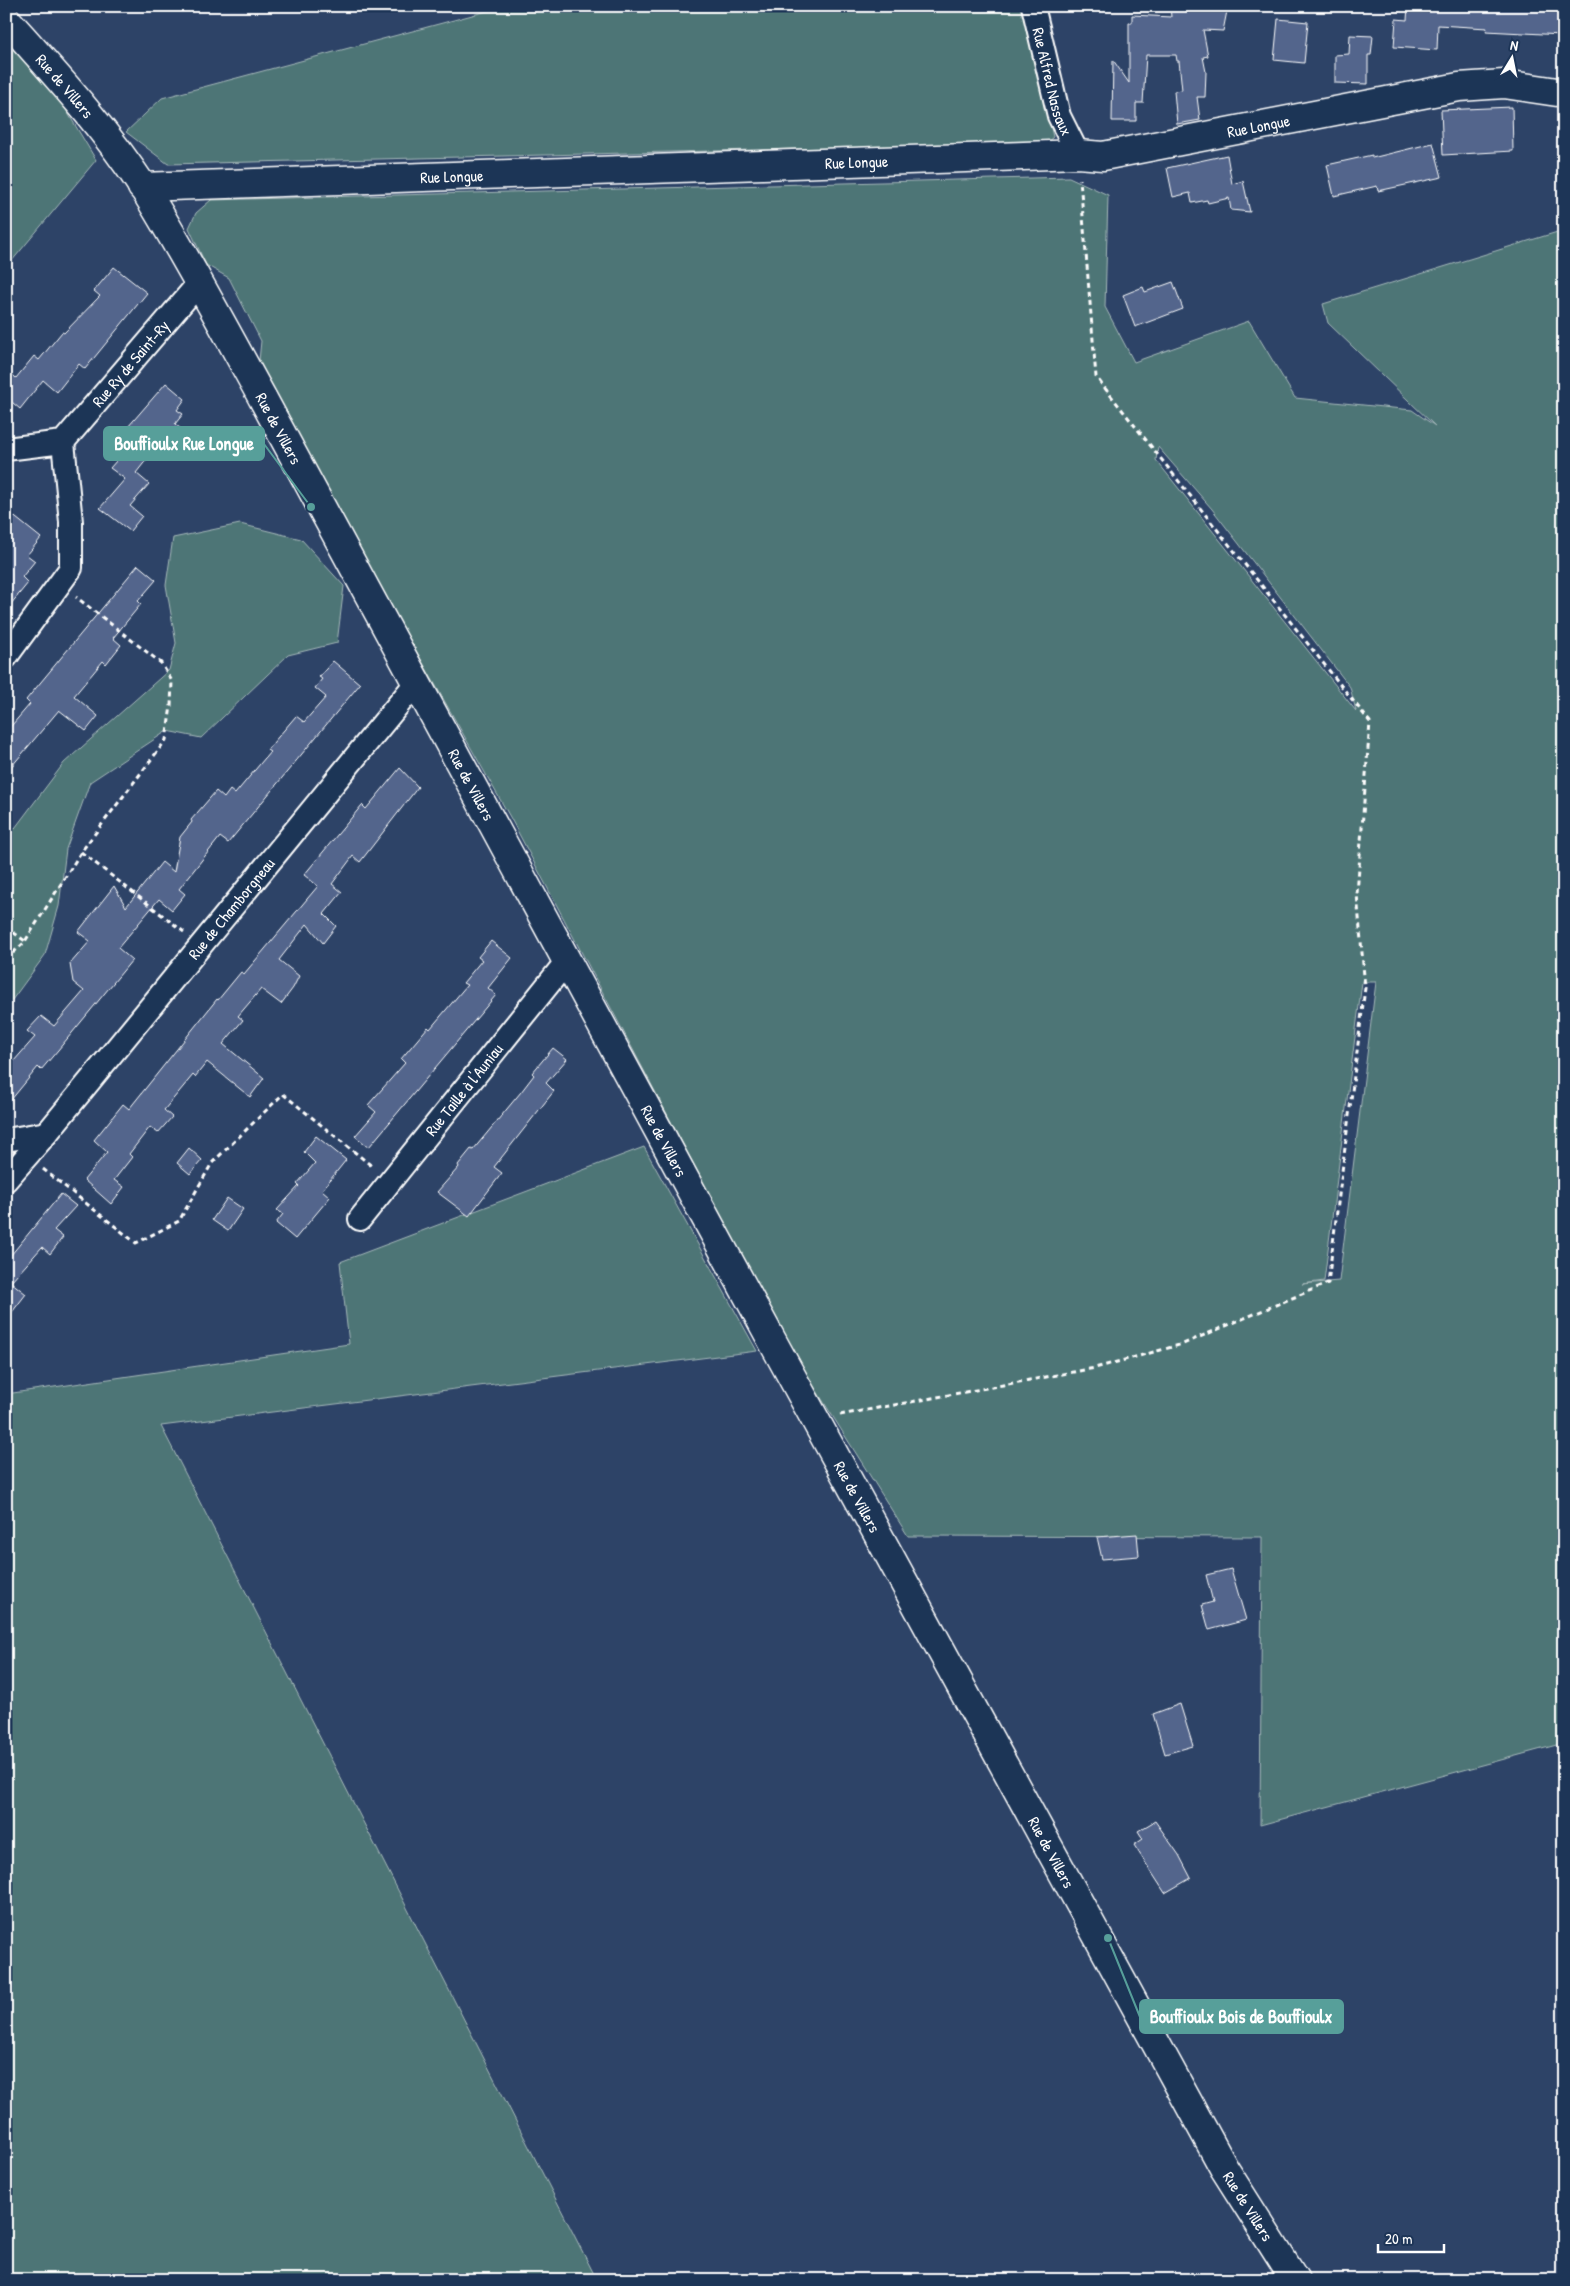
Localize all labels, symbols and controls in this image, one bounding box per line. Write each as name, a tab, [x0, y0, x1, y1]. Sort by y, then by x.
street label: Rue Alfred Nassaux	[1027, 25, 1078, 139]
north arrow	[1488, 32, 1538, 82]
text: N	[1509, 35, 1520, 55]
street label: Rue de Villers	[31, 49, 99, 123]
street label: Rue Longue	[1225, 109, 1292, 143]
street label: Rue Longue	[825, 150, 889, 174]
street label: Rue Longue	[420, 164, 484, 188]
street label: Rue Ry de Saint-Ry	[87, 315, 174, 412]
street label: Rue de Villers	[251, 389, 307, 468]
callout: Bouffioulx Rue Longue	[104, 427, 264, 460]
text: Bouffioulx Rue Longue	[114, 431, 255, 457]
street label: Rue de Villers	[443, 745, 500, 824]
street label: Rue de Chamborgneau	[183, 853, 280, 964]
street label: Rue Taille à l'Auniau	[420, 1038, 508, 1140]
street label: Rue de Villers	[636, 1101, 692, 1181]
street label: Rue de Villers	[829, 1457, 886, 1536]
street label: Rue de Villers	[1023, 1813, 1080, 1892]
callout: Bouffioulx Bois de Bouffioulx	[1140, 2000, 1343, 2033]
text: Bouffioulx Bois de Bouffioulx	[1150, 2004, 1332, 2029]
street label: Rue de Villers	[1218, 2167, 1278, 2245]
scale bar	[1378, 2221, 1444, 2253]
text: 20 m	[1385, 2228, 1412, 2249]

